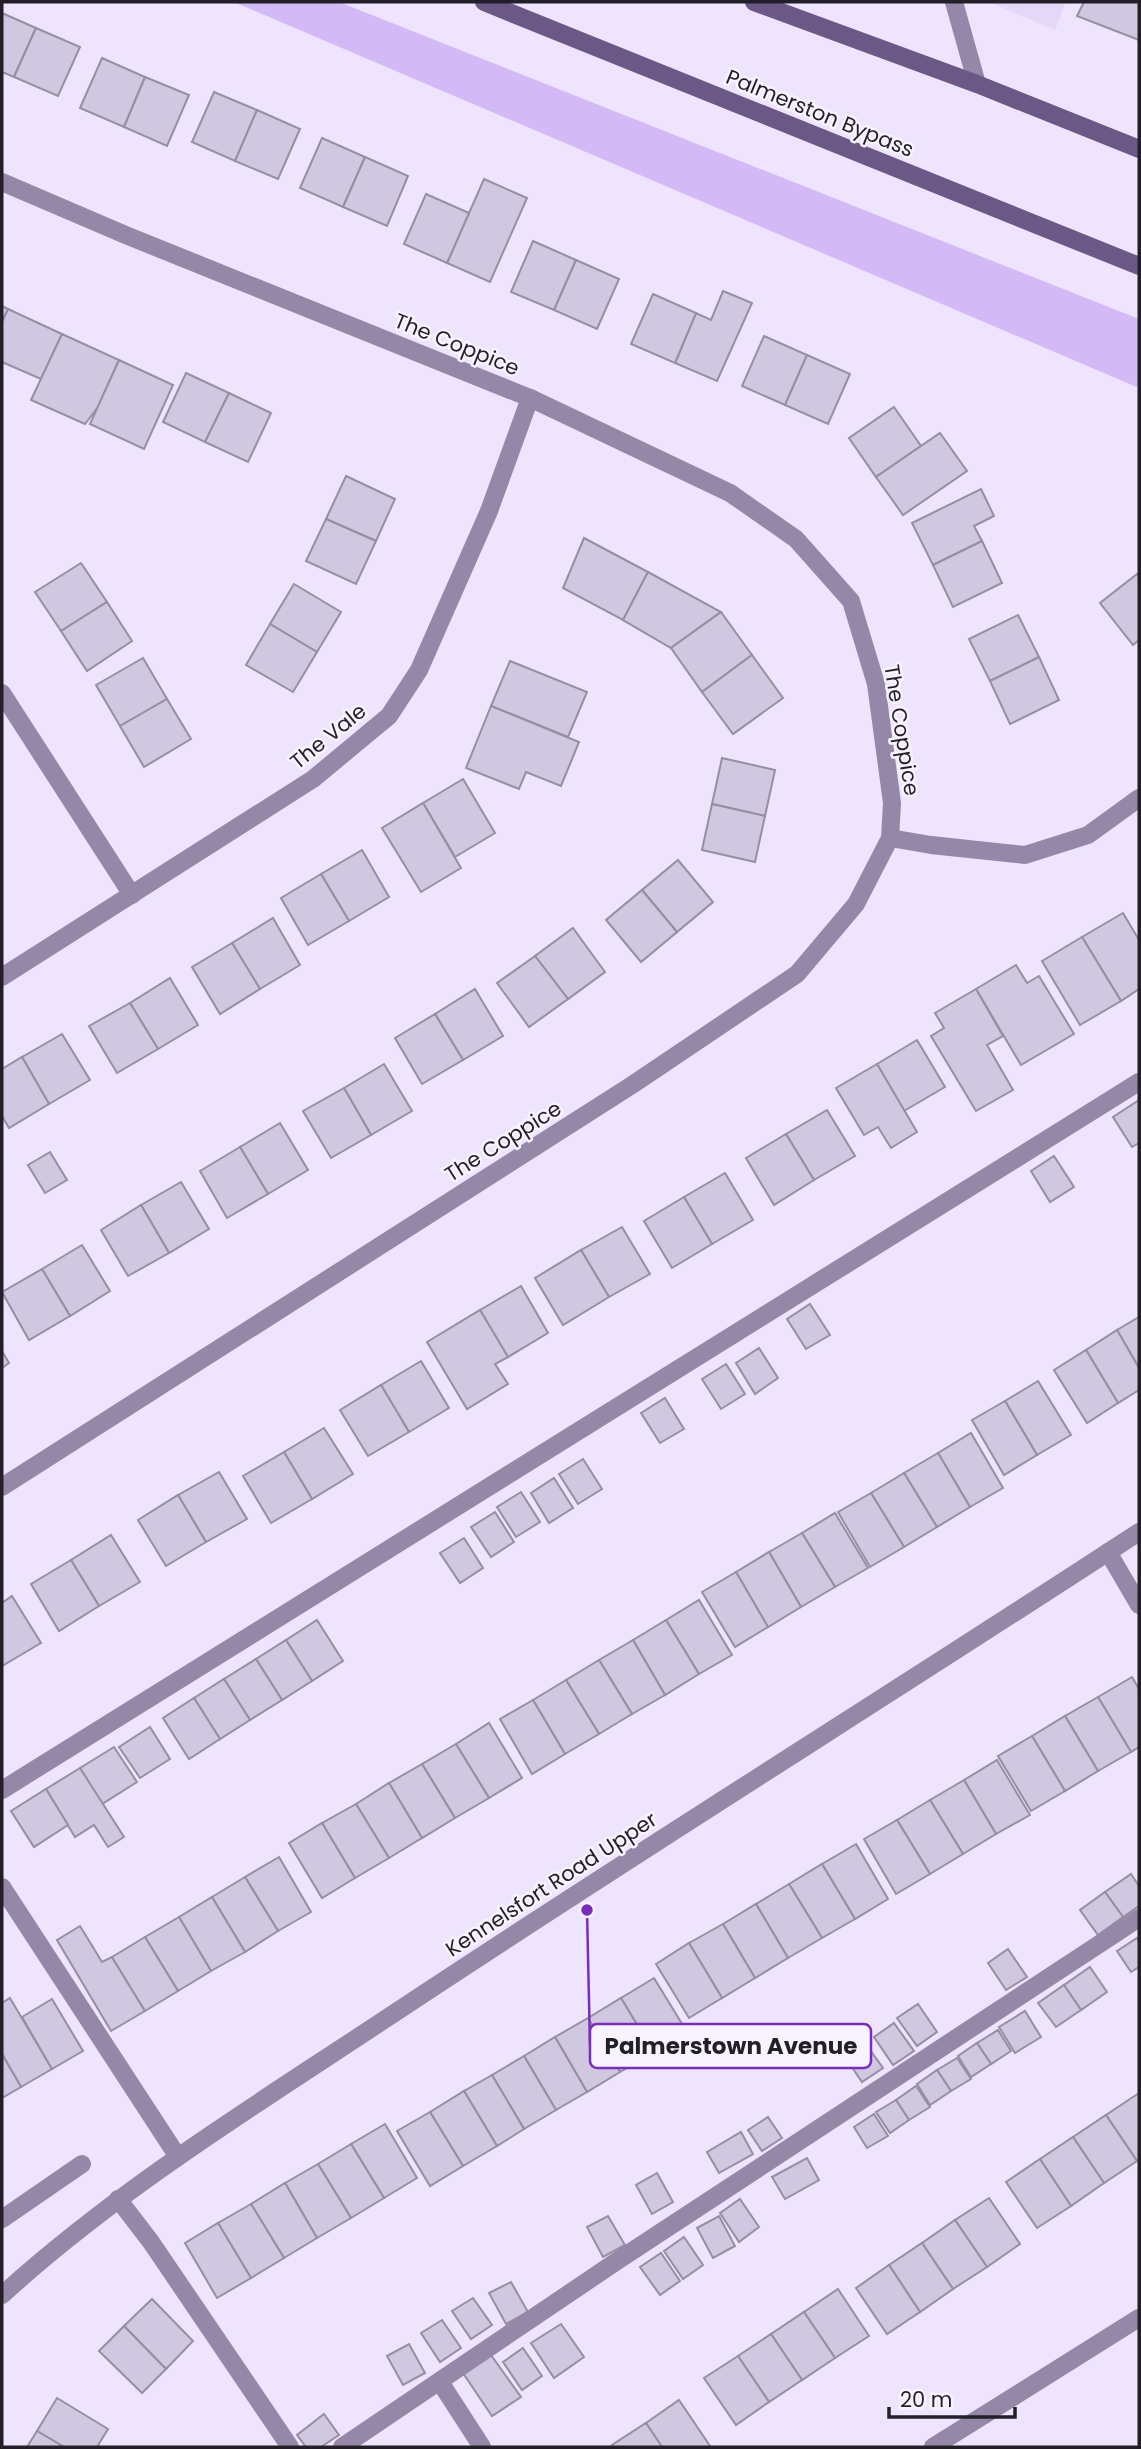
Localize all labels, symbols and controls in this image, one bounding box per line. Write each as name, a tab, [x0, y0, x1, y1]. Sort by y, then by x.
street label: Palmerston Bypass	[722, 62, 918, 164]
street label: The Coppice	[390, 306, 524, 382]
street label: The Coppice	[877, 662, 927, 798]
street label: The Vale	[284, 696, 372, 776]
street label: The Coppice	[439, 1094, 567, 1188]
street label: Kennelsfort Road Upper	[440, 1805, 662, 1963]
callout: Palmerstown Avenue	[590, 2024, 871, 2068]
text: Palmerstown Avenue	[605, 2030, 857, 2062]
scale bar	[889, 2376, 1015, 2420]
text: 20 m	[900, 2385, 953, 2414]

